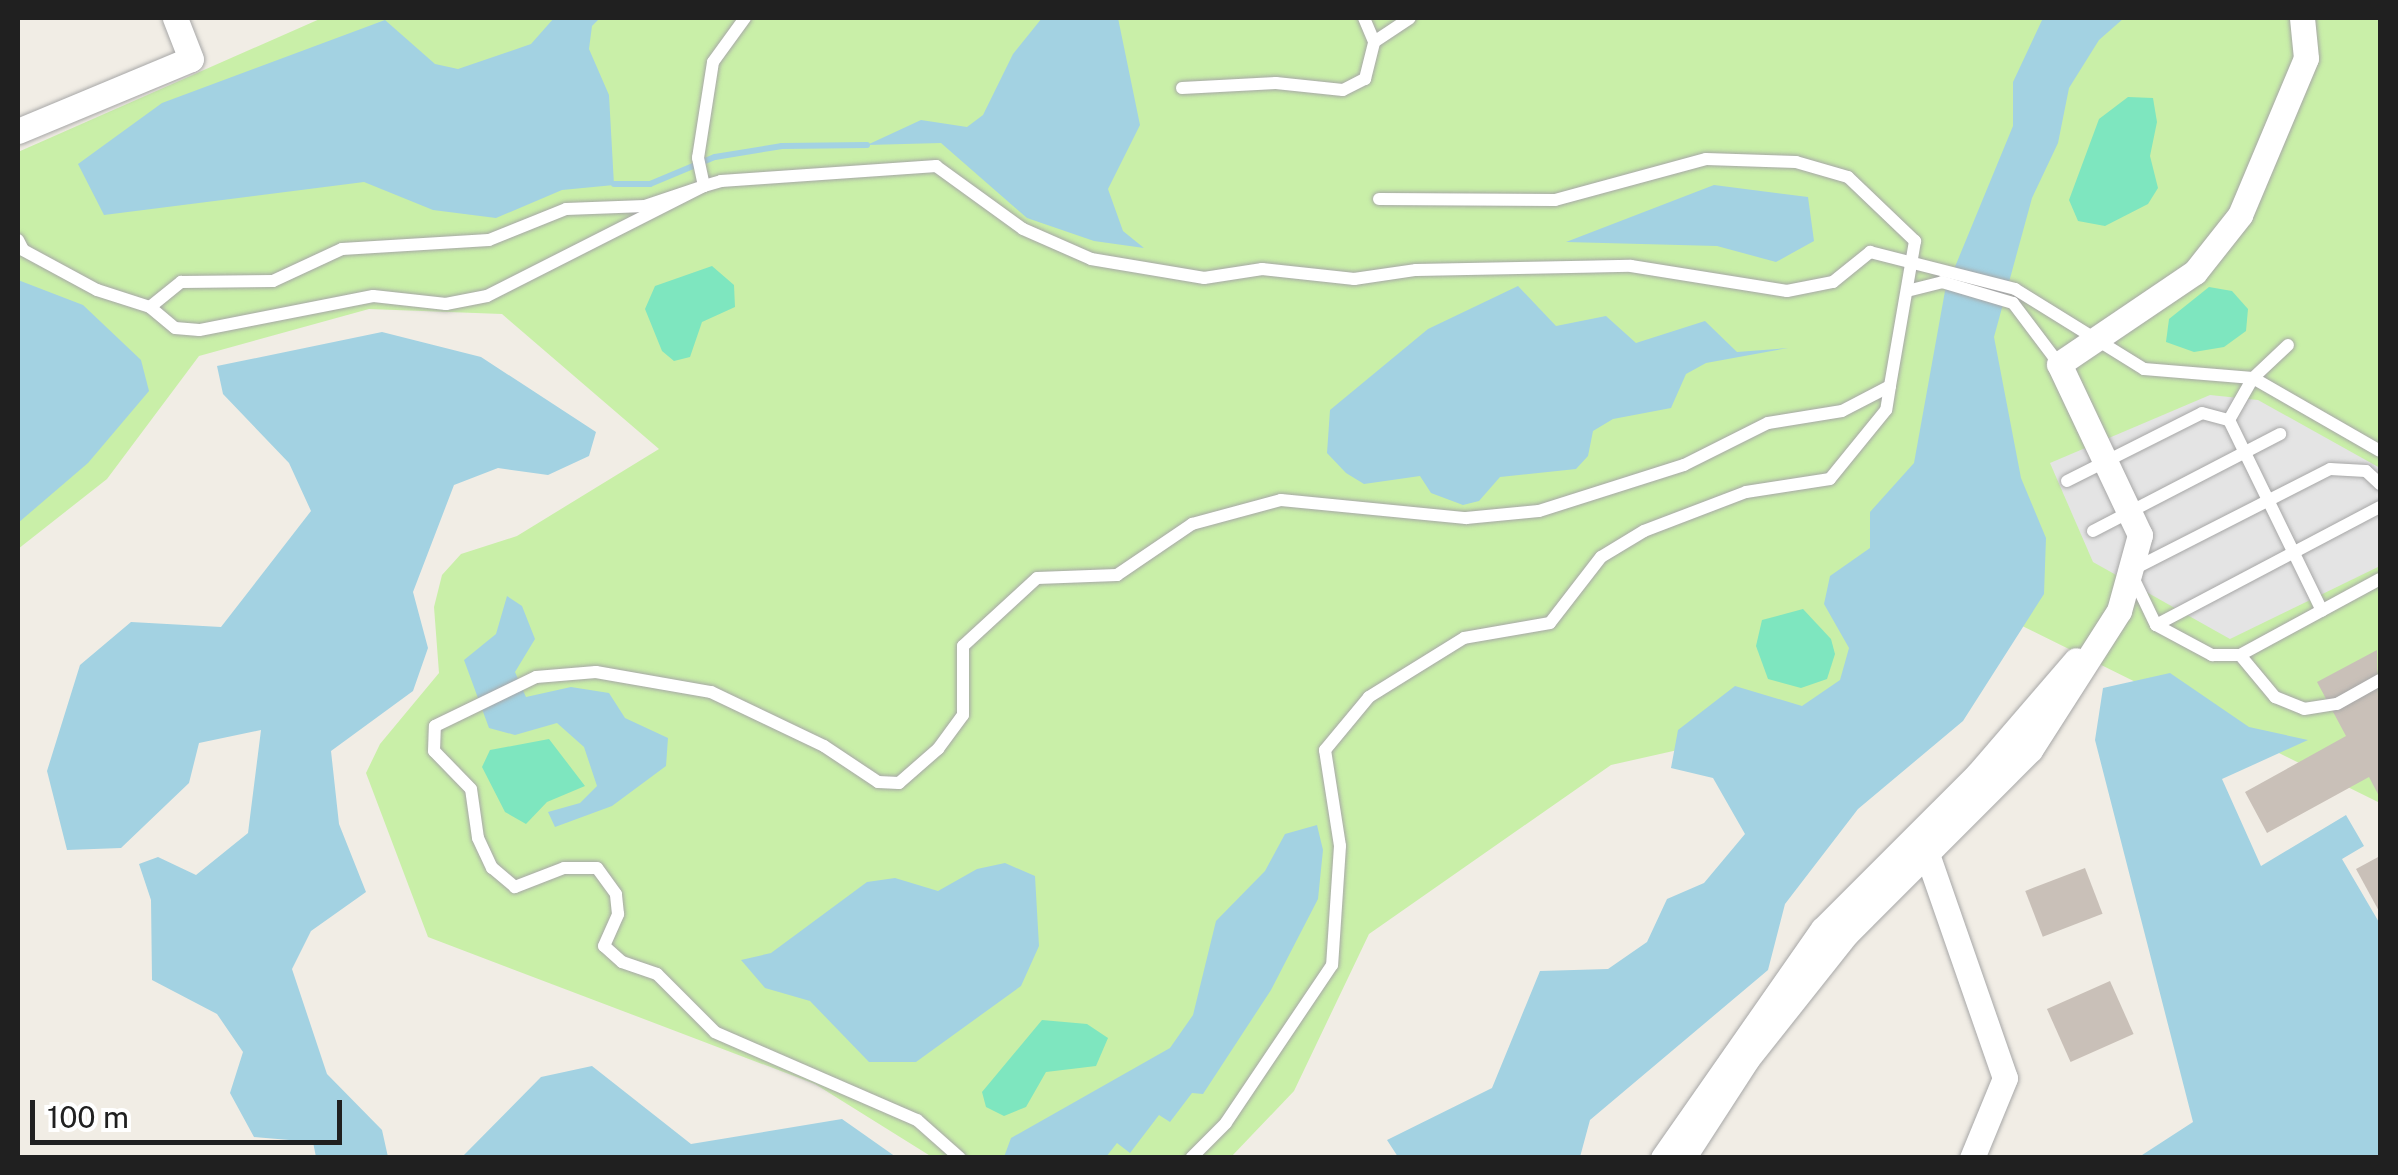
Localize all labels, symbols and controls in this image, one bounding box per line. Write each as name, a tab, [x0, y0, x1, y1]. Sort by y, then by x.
scale bar	[35, 1080, 348, 1142]
text: 100 m	[47, 1099, 129, 1135]

